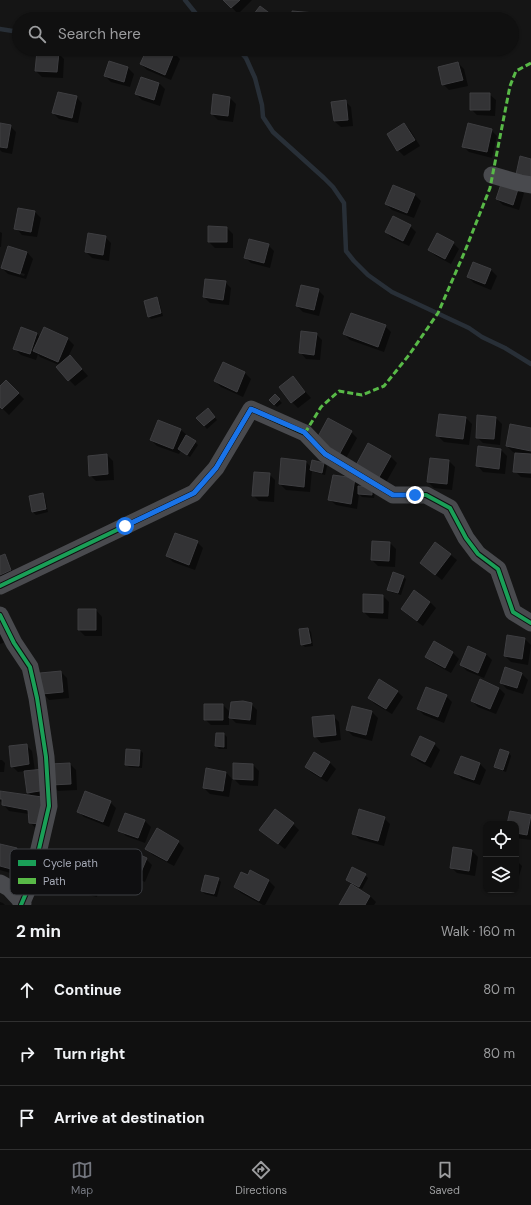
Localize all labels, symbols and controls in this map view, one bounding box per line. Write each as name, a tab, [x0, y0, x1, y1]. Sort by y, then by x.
search box	[12, 12, 519, 56]
icon: search	[26, 23, 48, 45]
text: Search here	[58, 24, 141, 44]
route end	[406, 486, 424, 504]
route start	[116, 517, 134, 535]
map controls	[483, 821, 519, 893]
button: locate	[483, 821, 519, 857]
legend	[10, 849, 142, 895]
text: Cycle path	[43, 856, 98, 870]
button: layers	[483, 857, 519, 893]
text: Path	[43, 874, 66, 888]
text: 2 min	[16, 920, 61, 942]
text: Walk · 160 m	[441, 923, 515, 940]
icon: ahead	[16, 979, 38, 1001]
text: Continue	[54, 980, 122, 1000]
text: 80 m	[483, 981, 515, 998]
icon: right	[16, 1043, 38, 1065]
text: Turn right	[54, 1044, 125, 1064]
text: 80 m	[483, 1045, 515, 1062]
icon: arrive	[16, 1107, 38, 1129]
text: Arrive at destination	[54, 1108, 205, 1128]
tab: Map	[71, 1159, 93, 1197]
tab: Directions	[235, 1159, 287, 1197]
tab: Saved	[429, 1159, 460, 1197]

